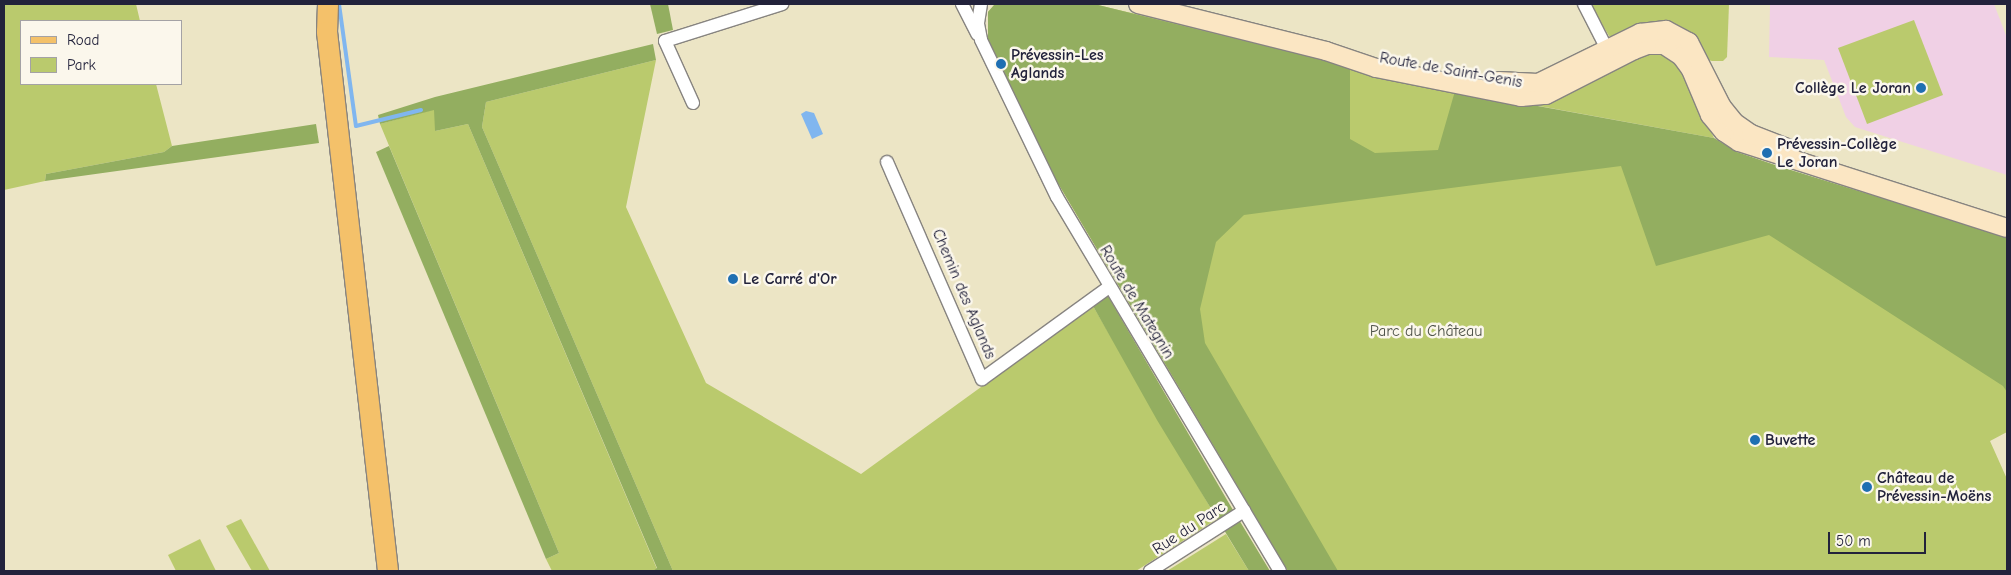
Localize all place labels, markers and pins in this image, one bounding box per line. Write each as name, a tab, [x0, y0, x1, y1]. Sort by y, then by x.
place label: Prévessin-Les Aglands	[1011, 45, 1104, 83]
marker: Prévessin-Les Aglands	[995, 58, 1007, 70]
place label: Collège Le Joran	[1795, 78, 1911, 98]
marker: Collège Le Joran	[1915, 82, 1927, 94]
place label: Prévessin-Collège Le Joran	[1777, 134, 1897, 172]
marker: Prévessin-Collège Le Joran	[1761, 147, 1773, 159]
place label: Le Carré d'Or	[743, 269, 837, 289]
marker: Le Carré d'Or	[727, 273, 739, 285]
place label: Buvette	[1765, 430, 1815, 450]
marker: Buvette	[1749, 434, 1761, 446]
place label: Château de Prévessin-Moëns	[1877, 468, 1991, 506]
marker: Château de Prévessin-Moëns	[1861, 481, 1873, 493]

